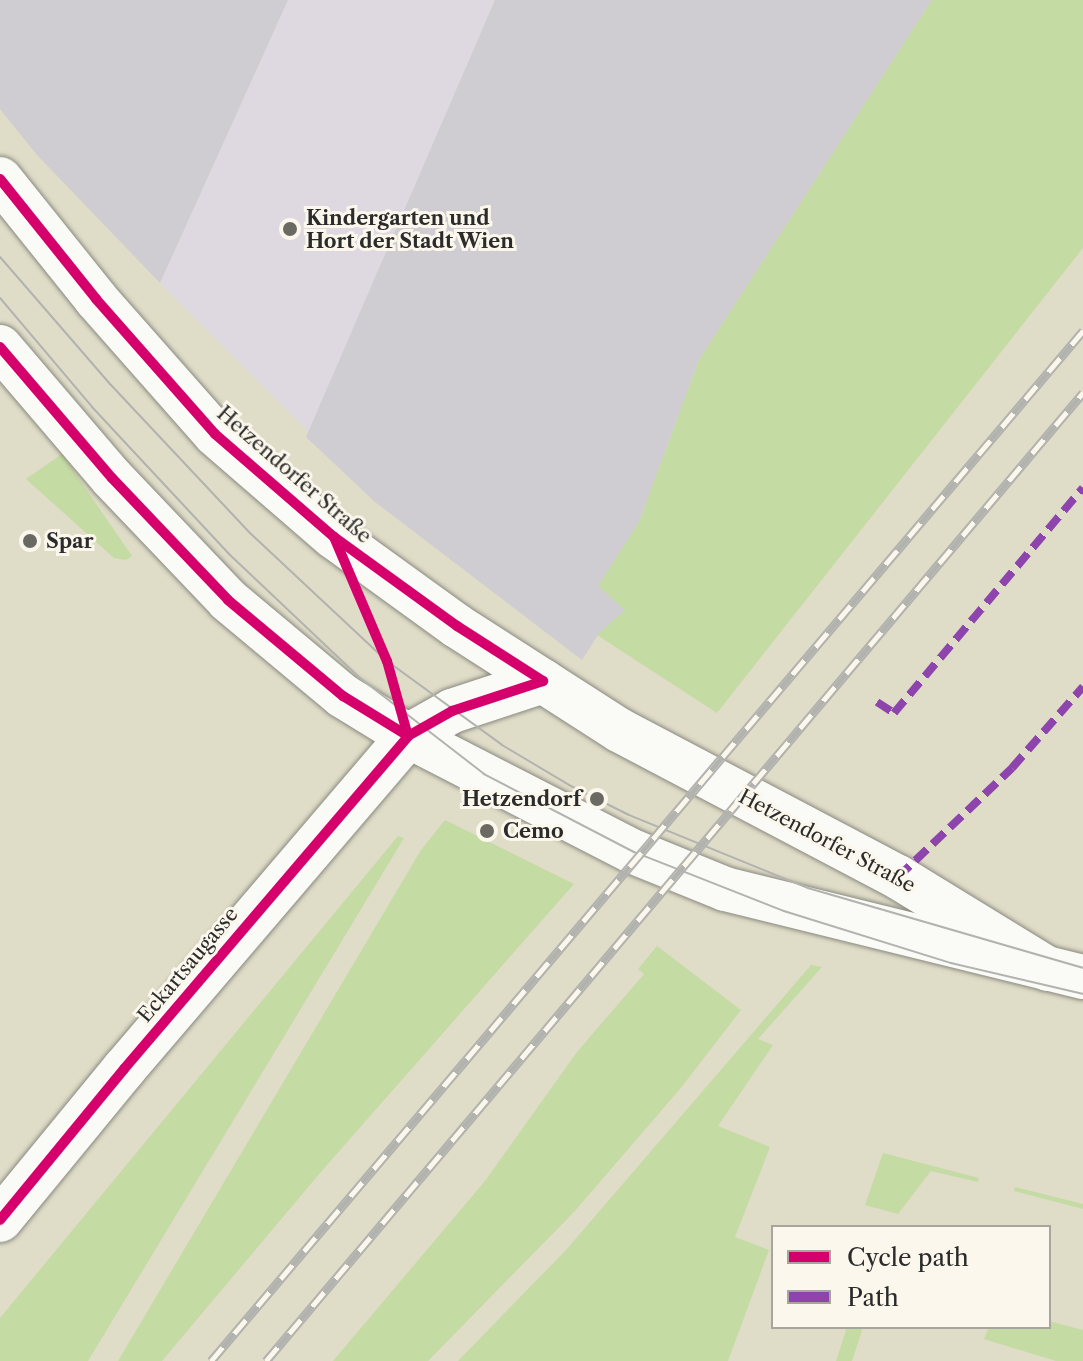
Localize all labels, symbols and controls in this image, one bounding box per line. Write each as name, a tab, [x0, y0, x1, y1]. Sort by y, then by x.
place label: Kindergarten und Hort der Stadt Wien	[306, 206, 515, 253]
marker: Kindergarten und Hort der Stadt Wien	[281, 220, 299, 238]
street label: Hetzendorfer Straße	[212, 401, 376, 549]
place label: Spar	[46, 529, 93, 553]
marker: Spar	[21, 532, 39, 550]
street label: Hetzendorfer Straße	[735, 784, 919, 898]
place label: Hetzendorf	[462, 787, 581, 811]
marker: Hetzendorf	[588, 790, 606, 808]
place label: Cemo	[503, 819, 564, 843]
marker: Cemo	[478, 822, 496, 840]
street label: Eckartsaugasse	[133, 903, 243, 1027]
legend	[771, 1225, 1051, 1329]
text: Cycle path	[847, 1243, 969, 1272]
text: Path	[847, 1283, 899, 1312]

